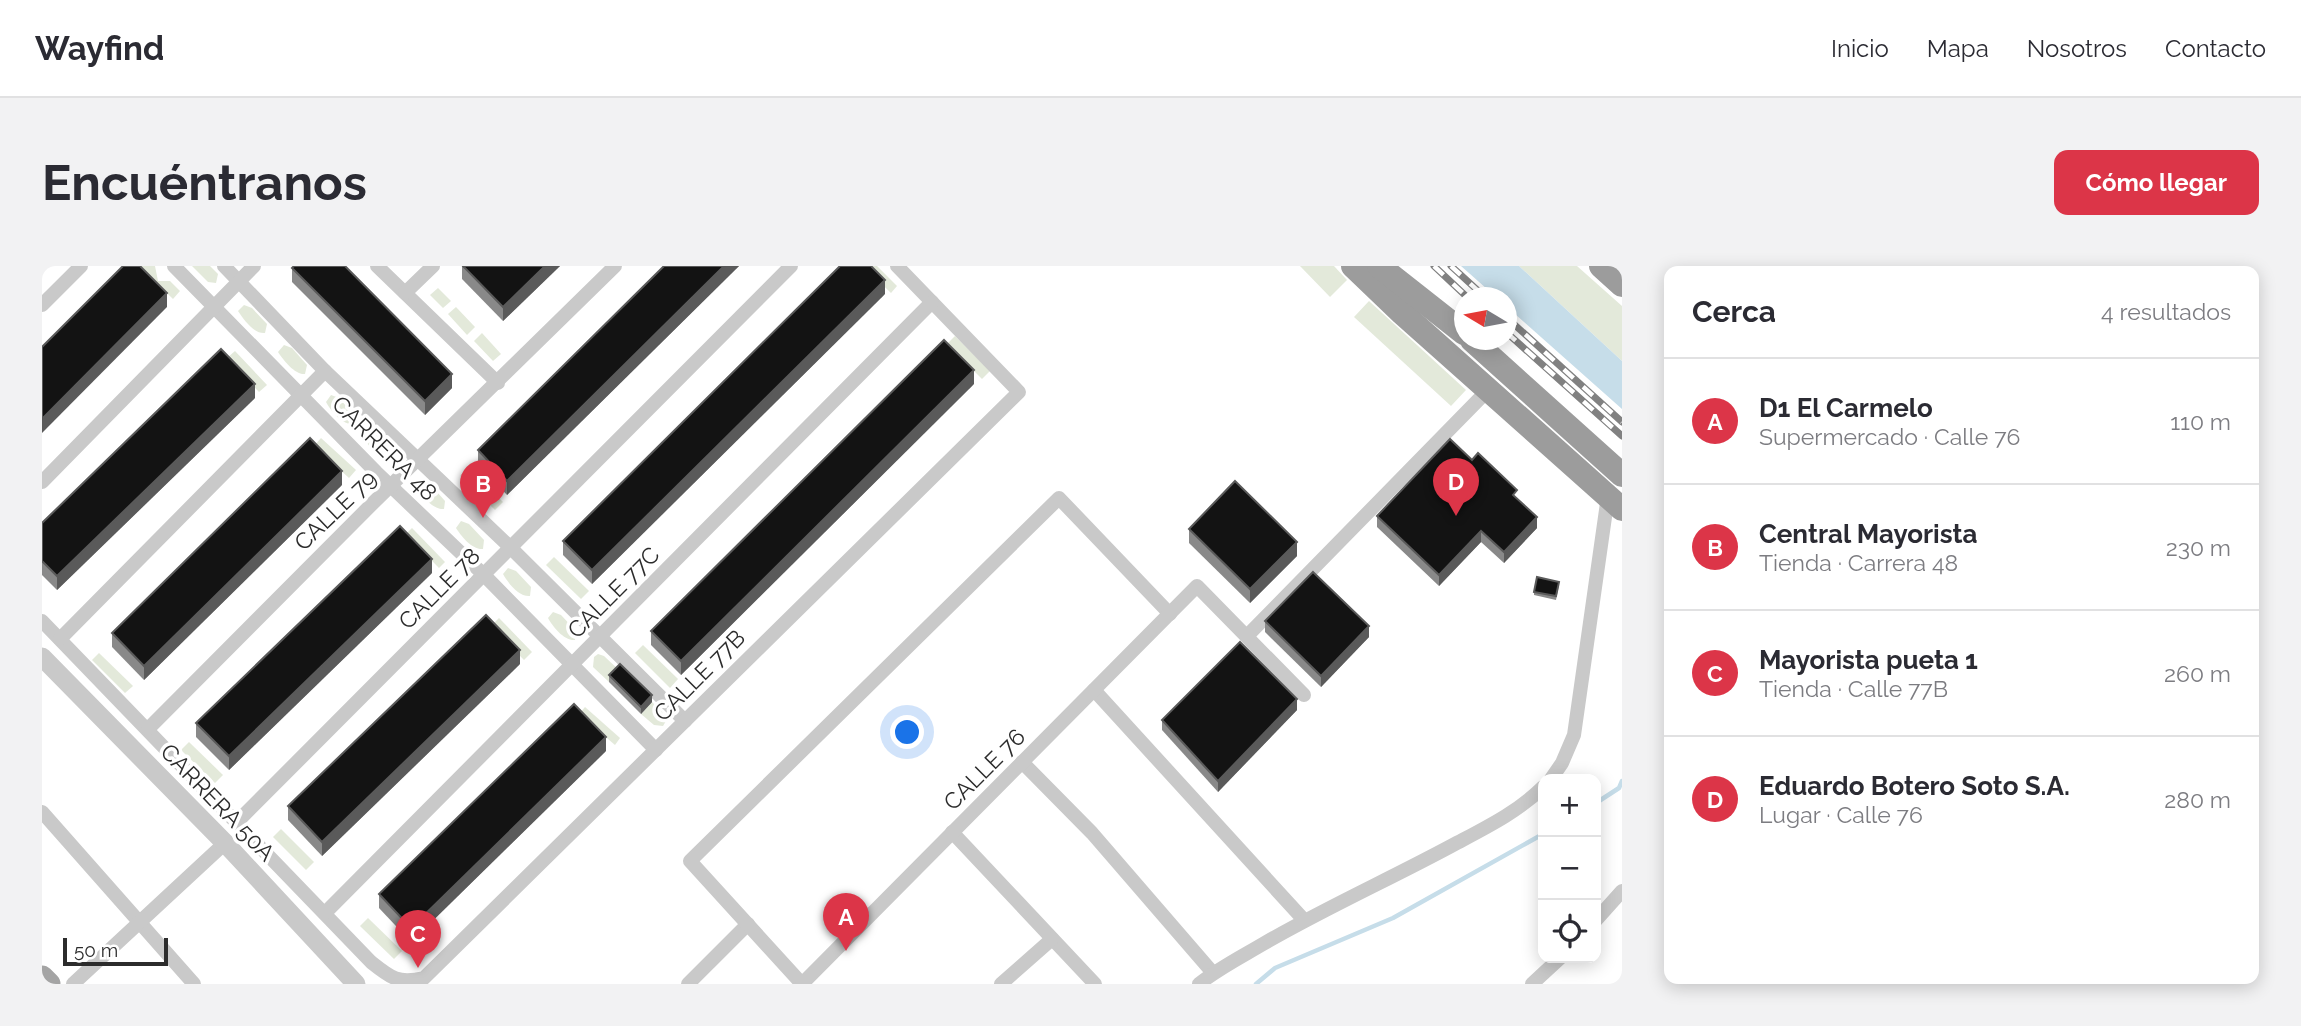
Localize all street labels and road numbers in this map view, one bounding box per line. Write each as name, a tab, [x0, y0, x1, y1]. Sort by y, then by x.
street label: CARRERA 48	[327, 390, 443, 506]
street label: CALLE 79	[288, 464, 382, 556]
street label: CALLE 77C	[562, 541, 664, 643]
street label: CALLE 78	[393, 542, 485, 634]
street label: CALLE 77B	[648, 624, 750, 726]
street label: CALLE 76	[938, 723, 1030, 815]
street label: CARRERA 50A	[155, 738, 281, 867]

